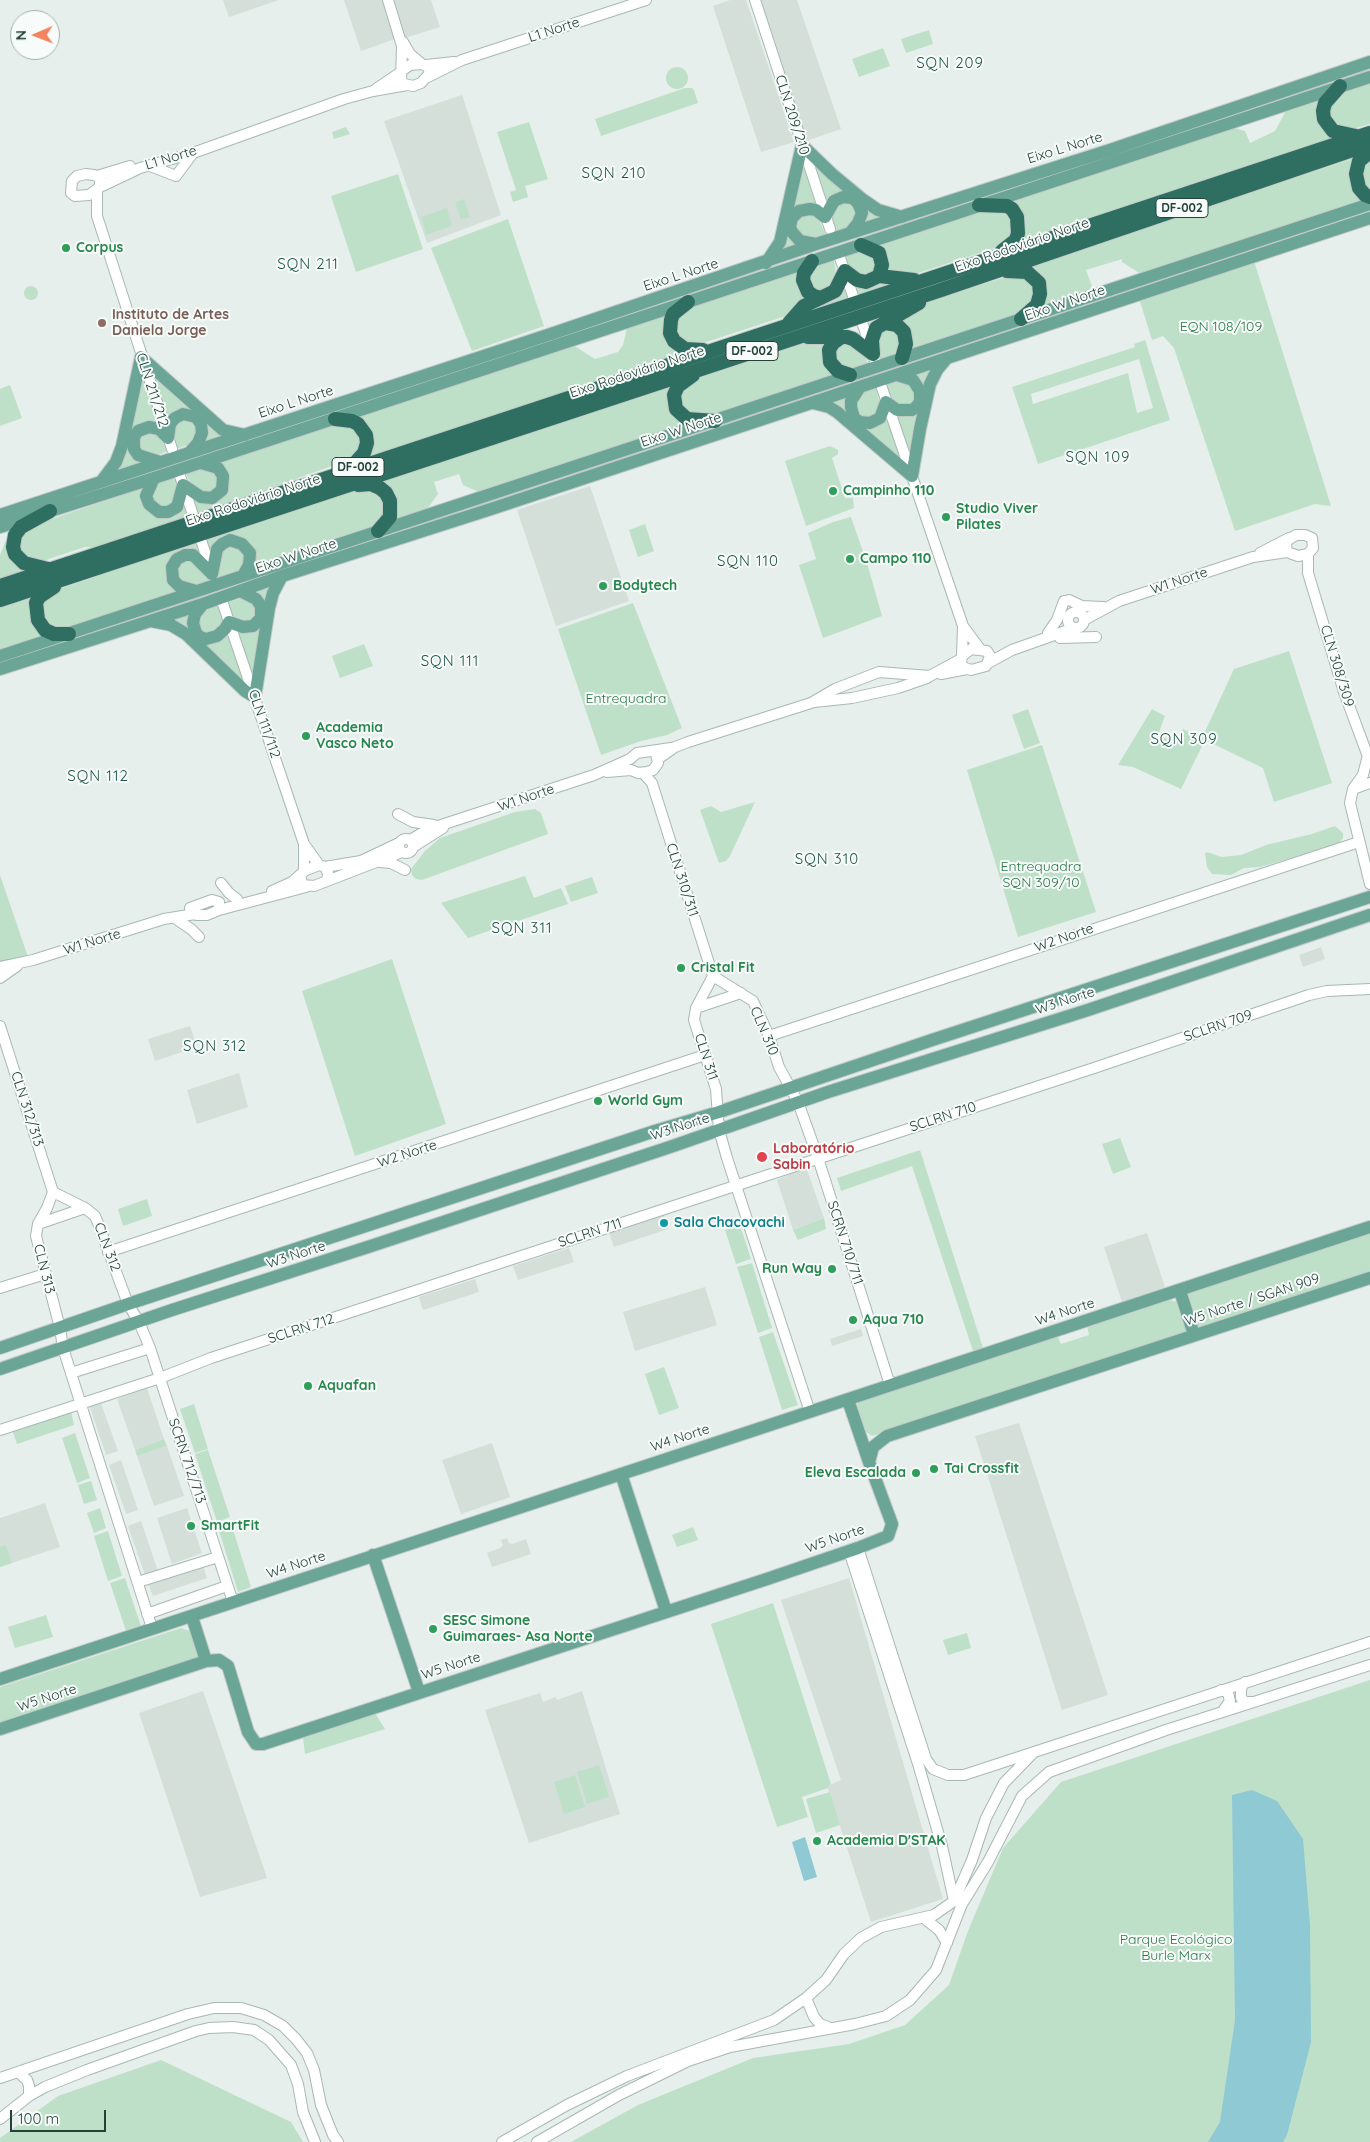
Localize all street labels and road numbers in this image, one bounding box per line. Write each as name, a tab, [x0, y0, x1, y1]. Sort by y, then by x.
street label: L1 Norte	[526, 14, 582, 46]
street label: CLN 209/210	[771, 73, 813, 157]
street label: Eixo L Norte	[1025, 129, 1105, 167]
street label: L1 Norte	[143, 142, 199, 174]
road number: DF-002	[1156, 198, 1208, 218]
street label: Eixo Rodoviário Norte	[953, 214, 1091, 276]
street label: Eixo L Norte	[641, 255, 721, 295]
street label: Eixo W Norte	[1023, 281, 1107, 325]
street label: Eixo Rodoviário Norte	[568, 342, 706, 402]
road number: DF-002	[726, 342, 778, 361]
street label: CLN 211/212	[132, 351, 172, 429]
street label: Eixo L Norte	[256, 382, 336, 422]
street label: Eixo W Norte	[639, 409, 723, 451]
road number: DF-002	[332, 458, 384, 477]
street label: Eixo Rodoviário Norte	[184, 470, 322, 530]
street label: Eixo W Norte	[254, 535, 338, 577]
street label: W1 Norte	[1148, 564, 1210, 598]
street label: CLN 308/309	[1317, 623, 1357, 709]
street label: CLN 111/112	[244, 687, 284, 761]
street label: W1 Norte	[495, 780, 557, 816]
street label: CLN 310/311	[662, 841, 702, 919]
street label: W2 Norte	[1032, 920, 1096, 956]
street label: W1 Norte	[61, 925, 123, 959]
street label: W3 Norte	[1033, 984, 1097, 1018]
street label: CLN 310	[746, 1004, 782, 1058]
street label: SCLRN 709	[1182, 1006, 1254, 1046]
street label: CLN 311	[691, 1031, 721, 1083]
street label: CLN 312/313	[7, 1069, 47, 1149]
street label: SCLRN 710	[907, 1098, 979, 1136]
street label: W3 Norte	[648, 1110, 712, 1144]
street label: W2 Norte	[375, 1136, 439, 1172]
street label: SCRN 710/711	[824, 1199, 866, 1287]
street label: SCLRN 711	[556, 1215, 624, 1251]
street label: CLN 312	[90, 1220, 124, 1274]
street label: W3 Norte	[264, 1238, 328, 1272]
street label: CLN 313	[30, 1242, 58, 1296]
street label: W5 Norte / SGAN 909	[1182, 1270, 1322, 1330]
street label: W4 Norte	[1033, 1295, 1097, 1329]
street label: SCLRN 712	[266, 1310, 336, 1348]
street label: SCRN 712/713	[165, 1416, 209, 1506]
street label: W4 Norte	[648, 1421, 712, 1455]
street label: W5 Norte	[803, 1521, 867, 1557]
street label: W4 Norte	[264, 1548, 328, 1582]
street label: W5 Norte	[419, 1648, 483, 1684]
street label: W5 Norte	[15, 1680, 79, 1716]

